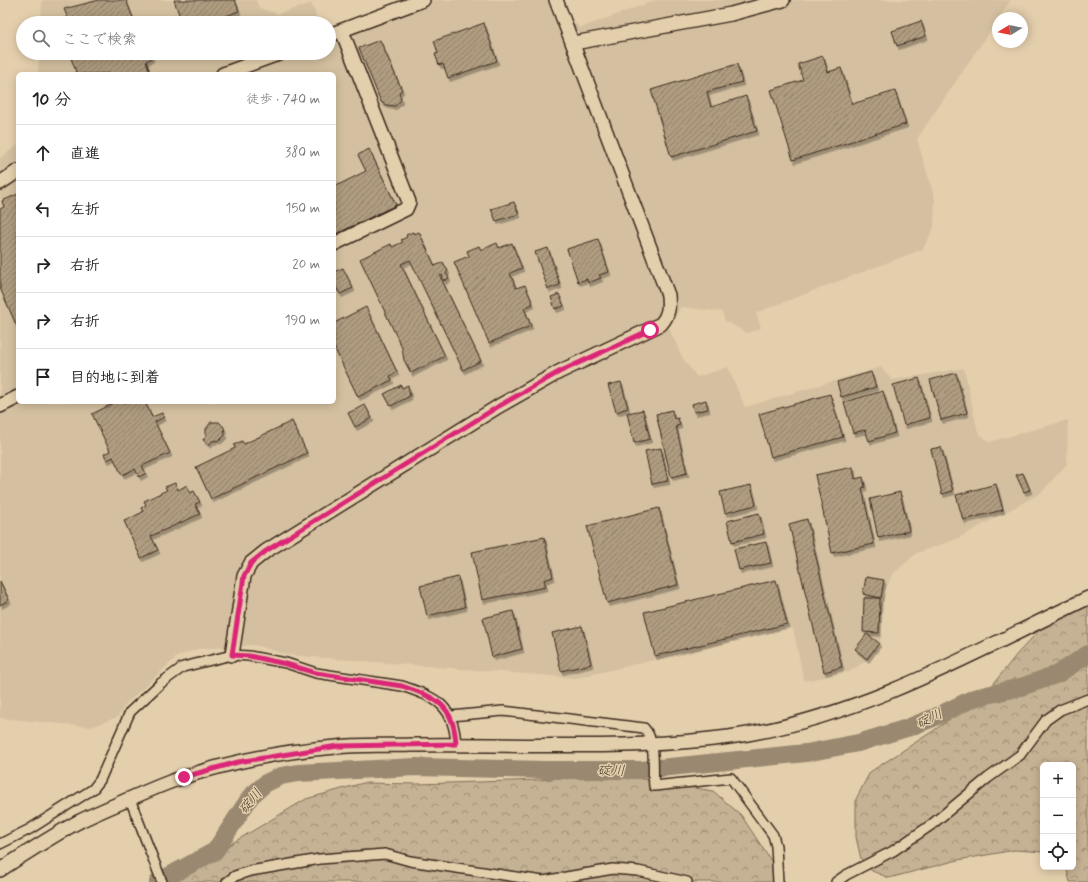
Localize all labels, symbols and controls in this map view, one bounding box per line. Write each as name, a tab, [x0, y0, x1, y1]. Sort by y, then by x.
north arrow	[992, 12, 1028, 48]
search box	[16, 16, 336, 60]
icon: search	[30, 27, 52, 49]
text: ここで検索	[62, 30, 137, 50]
text: 10 分	[32, 89, 71, 111]
text: 徒歩 · 740 m	[247, 91, 320, 108]
icon: ahead	[32, 142, 54, 164]
text: 直進	[70, 144, 100, 164]
text: 380 m	[285, 144, 320, 161]
icon: left	[32, 198, 54, 220]
text: 左折	[70, 200, 100, 220]
text: 150 m	[286, 200, 320, 217]
icon: right	[32, 254, 54, 276]
text: 右折	[70, 256, 100, 276]
text: 20 m	[292, 256, 320, 273]
icon: right	[32, 310, 54, 332]
text: 右折	[70, 312, 100, 332]
text: 190 m	[285, 312, 320, 329]
route start	[641, 321, 659, 339]
icon: arrive	[32, 366, 54, 388]
text: 目的地に到着	[70, 368, 160, 388]
water label: 碇川	[913, 705, 946, 733]
water label: 碇川	[597, 762, 625, 780]
map controls	[1040, 762, 1076, 870]
button: +	[1040, 762, 1076, 798]
route end	[175, 768, 193, 786]
water label: 碇川	[235, 785, 267, 818]
button: −	[1040, 798, 1076, 834]
button: locate	[1040, 834, 1076, 870]

